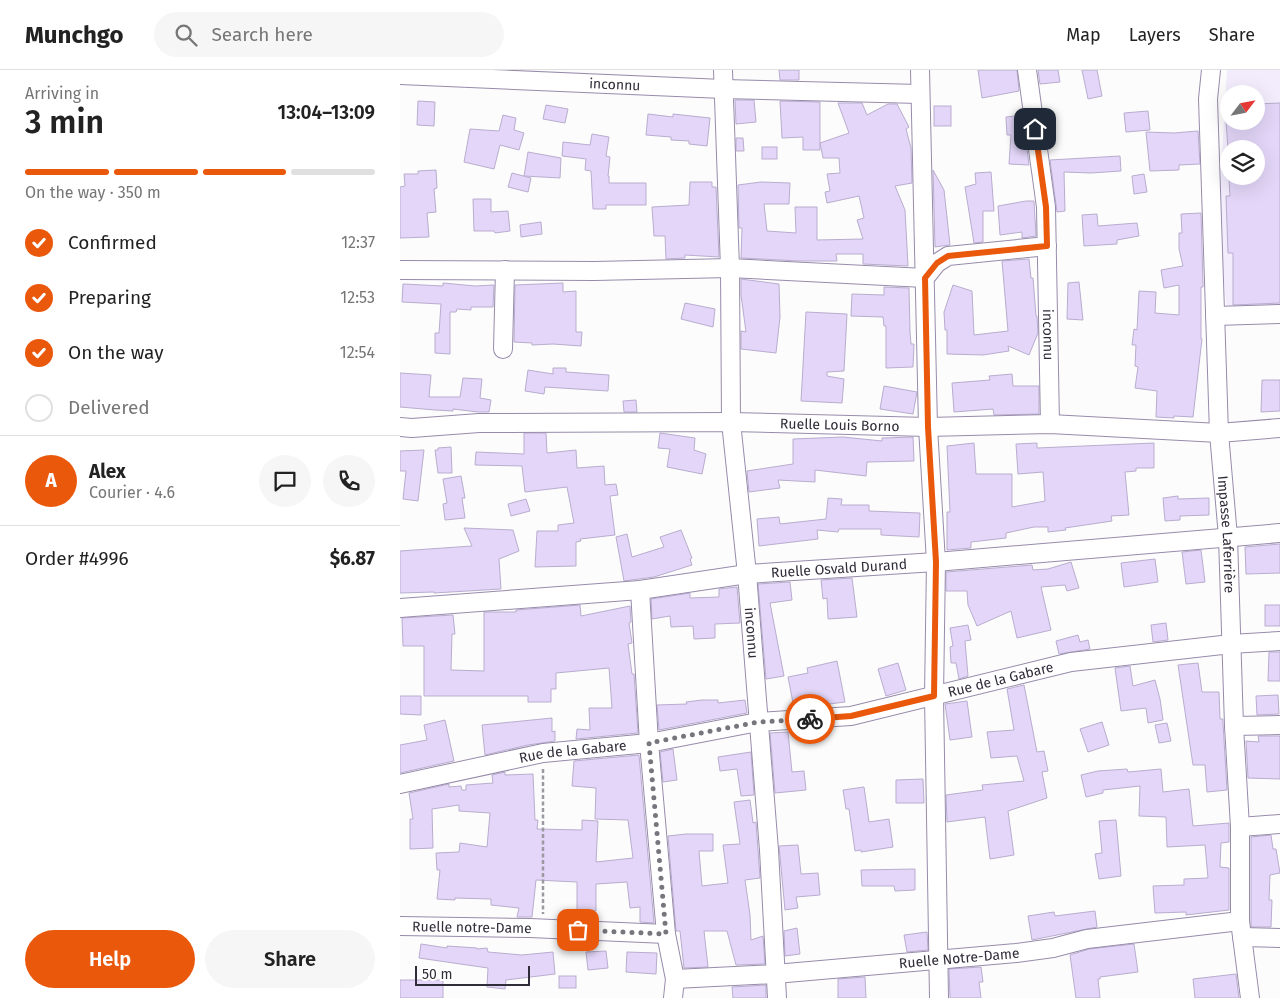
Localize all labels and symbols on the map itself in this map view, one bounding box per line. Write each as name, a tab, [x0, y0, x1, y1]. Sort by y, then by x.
street label: inconnu	[589, 75, 641, 94]
north arrow	[1220, 85, 1265, 130]
pin	[1014, 108, 1056, 150]
street label: inconnu	[1039, 309, 1057, 361]
street label: Ruelle Louis Borno	[780, 415, 900, 435]
street label: Impasse Laferrière	[1214, 475, 1238, 593]
street label: Ruelle Osvald Durand	[770, 555, 908, 581]
street label: inconnu	[741, 607, 762, 659]
street label: Rue de la Gabare	[946, 658, 1055, 700]
courier	[785, 694, 835, 744]
street label: Rue de la Gabare	[517, 737, 627, 766]
pin	[557, 909, 599, 951]
street label: Ruelle notre-Dame	[412, 918, 532, 937]
street label: Ruelle Notre-Dame	[898, 944, 1020, 972]
scale bar	[415, 963, 530, 986]

